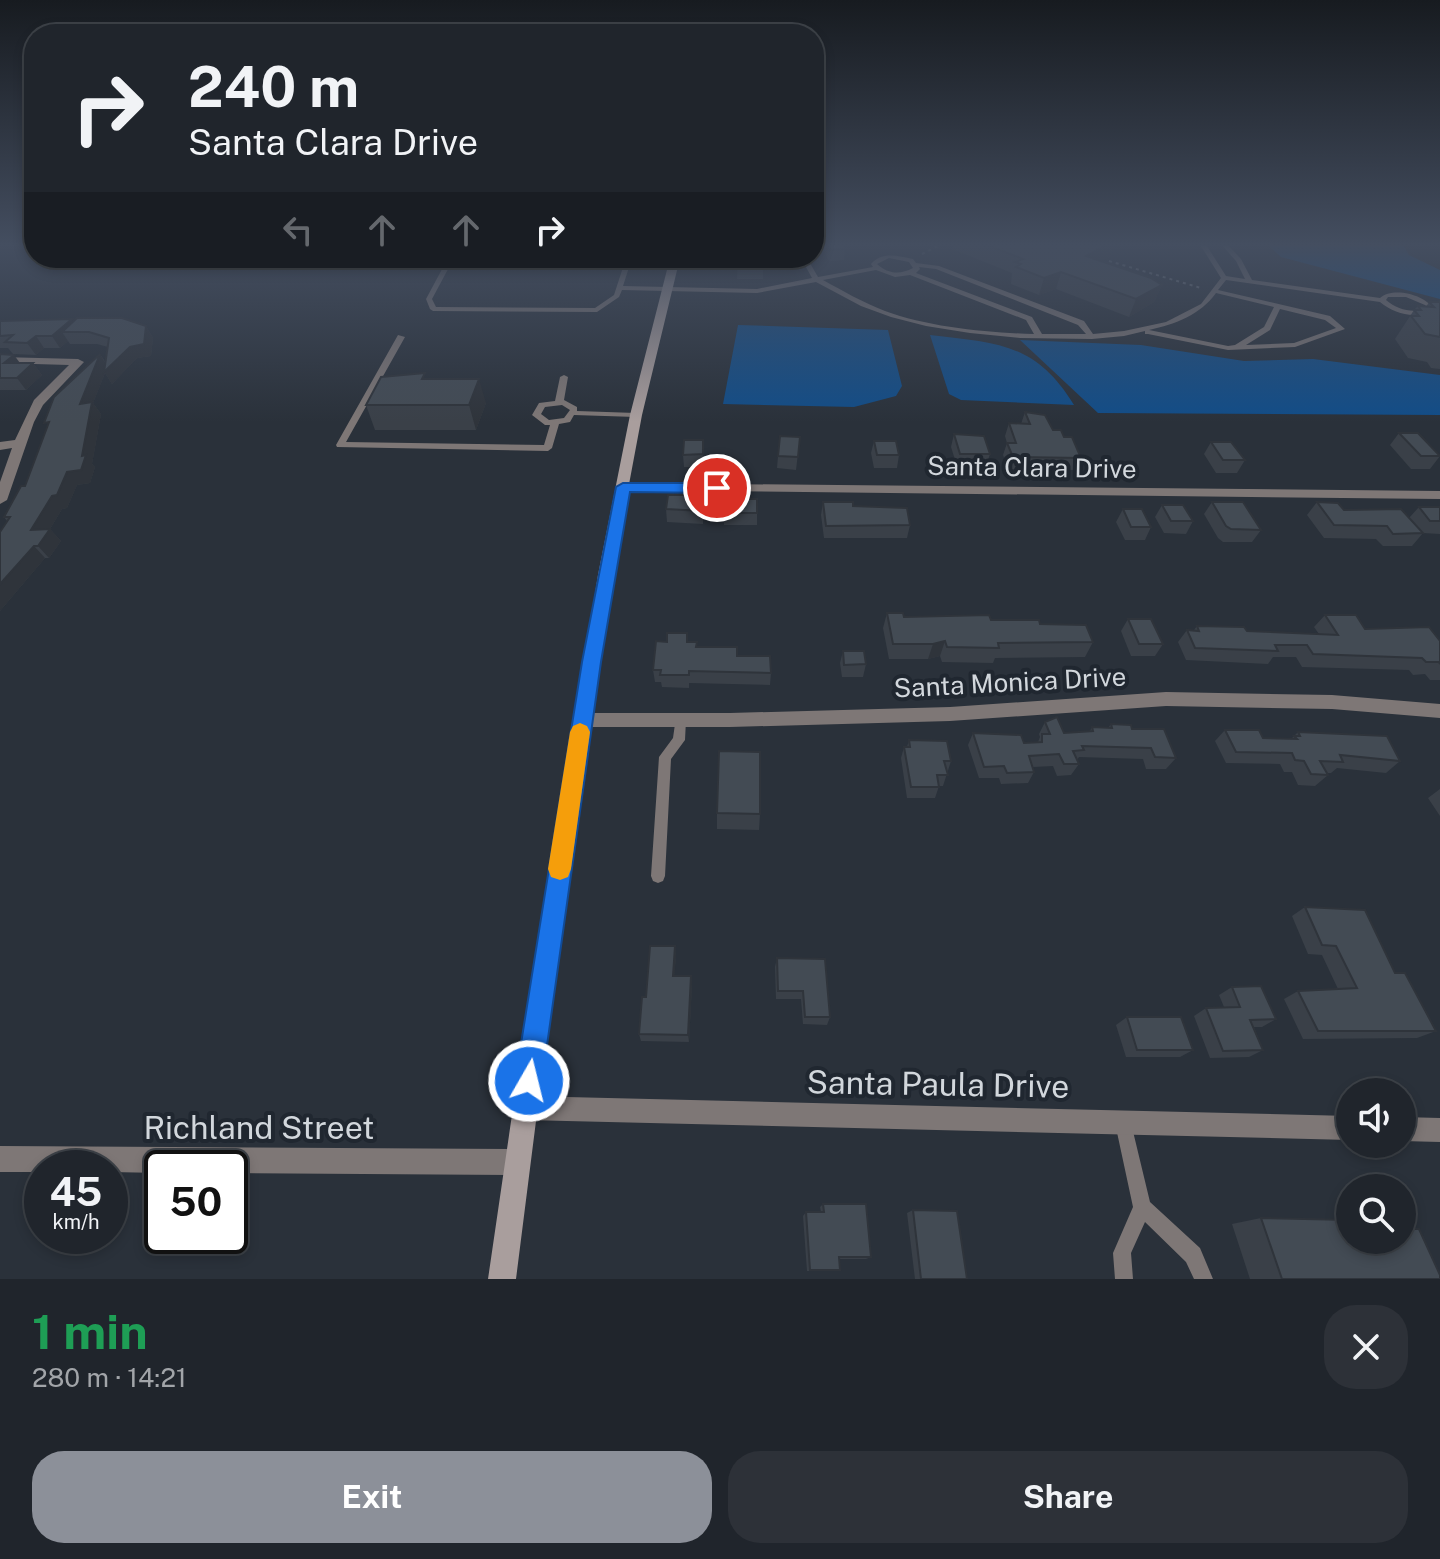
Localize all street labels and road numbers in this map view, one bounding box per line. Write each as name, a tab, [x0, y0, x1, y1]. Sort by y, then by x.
street label: Santa Clara Drive	[927, 450, 1137, 484]
street label: Santa Monica Drive	[893, 660, 1127, 704]
street label: Santa Paula Drive	[806, 1063, 1070, 1105]
street label: Richland Street	[143, 1109, 375, 1146]

